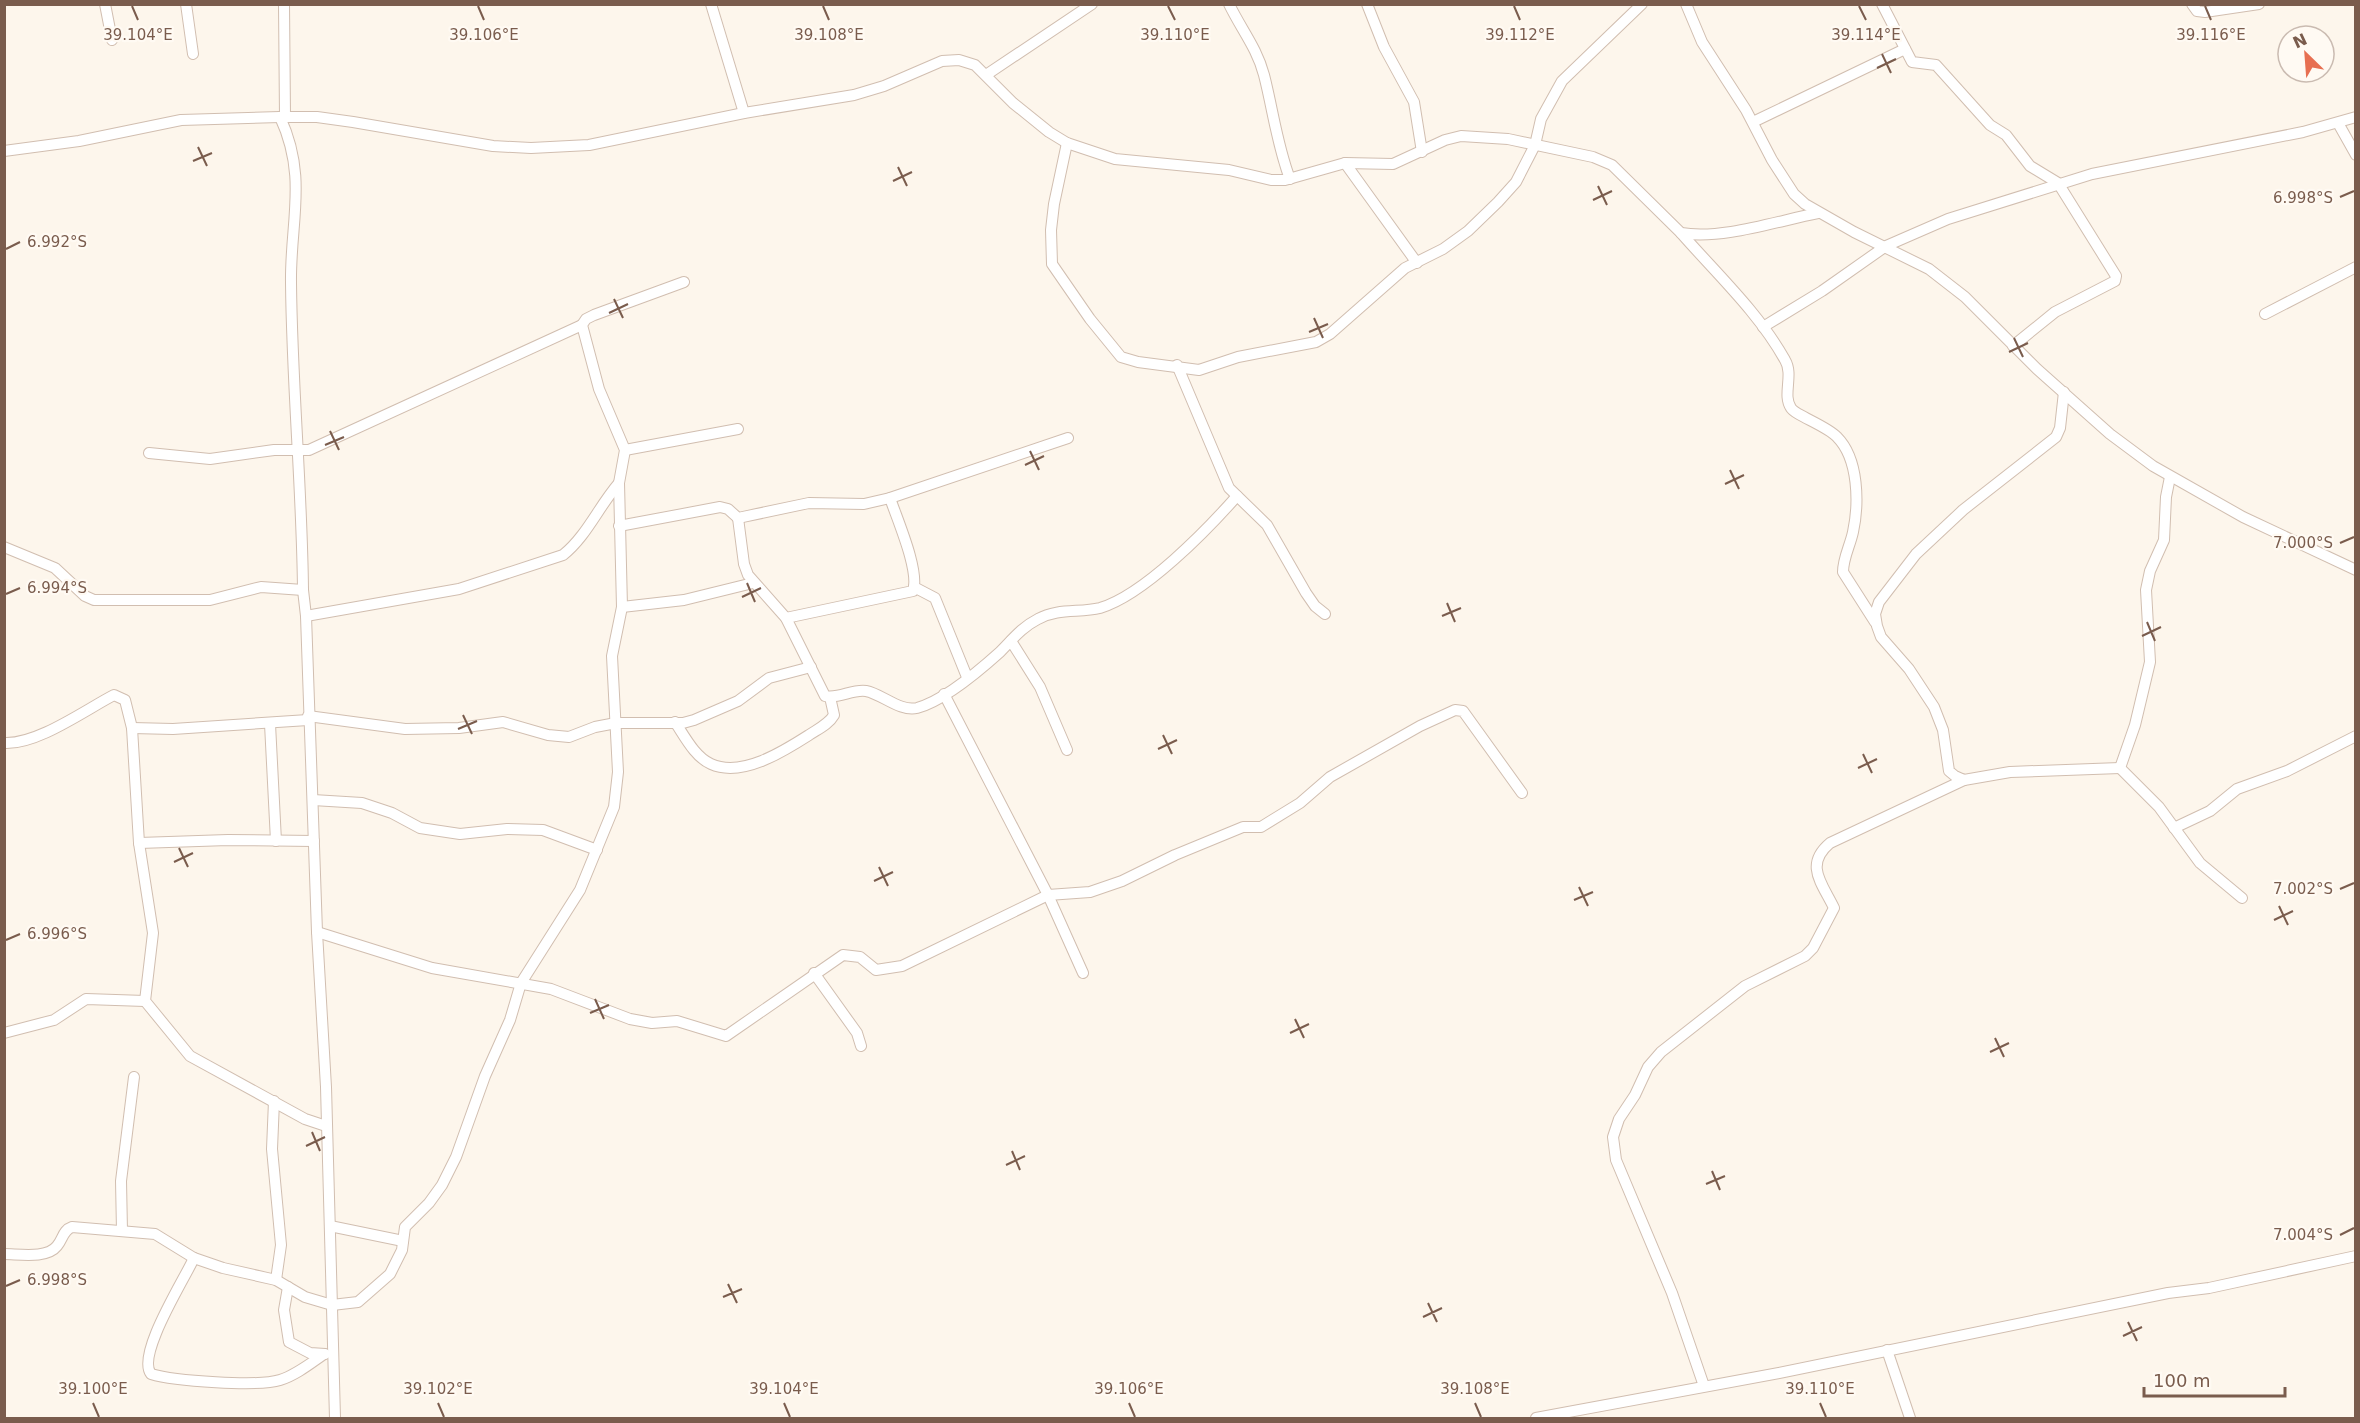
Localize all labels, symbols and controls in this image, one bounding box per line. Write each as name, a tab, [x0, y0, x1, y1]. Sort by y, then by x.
north arrow	[2276, 24, 2336, 84]
text: 39.104°E	[103, 26, 173, 44]
text: 39.106°E	[449, 26, 519, 44]
text: 39.108°E	[794, 26, 864, 44]
text: 39.110°E	[1140, 26, 1210, 44]
text: 39.112°E	[1485, 26, 1555, 44]
text: 39.114°E	[1831, 26, 1901, 44]
text: 39.116°E	[2176, 26, 2246, 44]
text: N	[2290, 29, 2310, 52]
text: 6.998°S	[2273, 189, 2333, 207]
text: 6.992°S	[27, 233, 87, 251]
text: 7.000°S	[2273, 534, 2333, 552]
text: 6.994°S	[27, 579, 87, 597]
text: 7.002°S	[2273, 880, 2333, 898]
text: 6.996°S	[27, 925, 87, 943]
text: 7.004°S	[2273, 1226, 2333, 1244]
text: 6.998°S	[27, 1271, 87, 1289]
scale bar	[2144, 1360, 2285, 1398]
text: 100 m	[2153, 1370, 2211, 1391]
text: 39.100°E	[58, 1380, 128, 1398]
text: 39.102°E	[403, 1380, 473, 1398]
text: 39.104°E	[749, 1380, 819, 1398]
text: 39.106°E	[1094, 1380, 1164, 1398]
text: 39.108°E	[1440, 1380, 1510, 1398]
text: 39.110°E	[1785, 1380, 1855, 1398]

